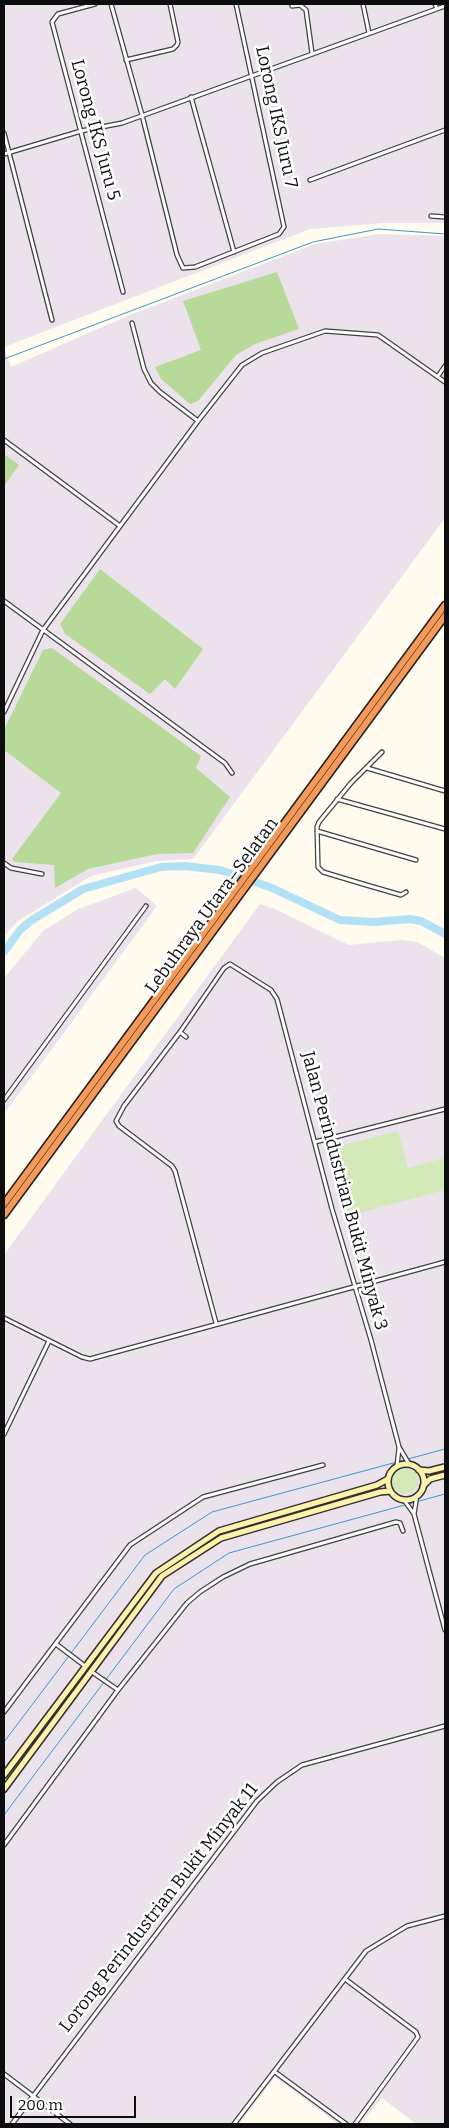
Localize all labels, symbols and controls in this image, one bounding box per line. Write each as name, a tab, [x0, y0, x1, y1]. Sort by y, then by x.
street label: Lorong IKS Juru 7	[250, 44, 302, 190]
street label: Lorong IKS Juru 5	[66, 57, 124, 203]
street label: Lebuhraya Utara–Selatan	[141, 814, 283, 998]
street label: Jalan Perindustrian Bukit Minyak 3	[296, 1049, 392, 1333]
street label: Lorong Perindustrian Bukit Minyak 11	[55, 1779, 263, 2037]
scale bar	[12, 2086, 139, 2118]
text: 200 m	[18, 2096, 63, 2114]

